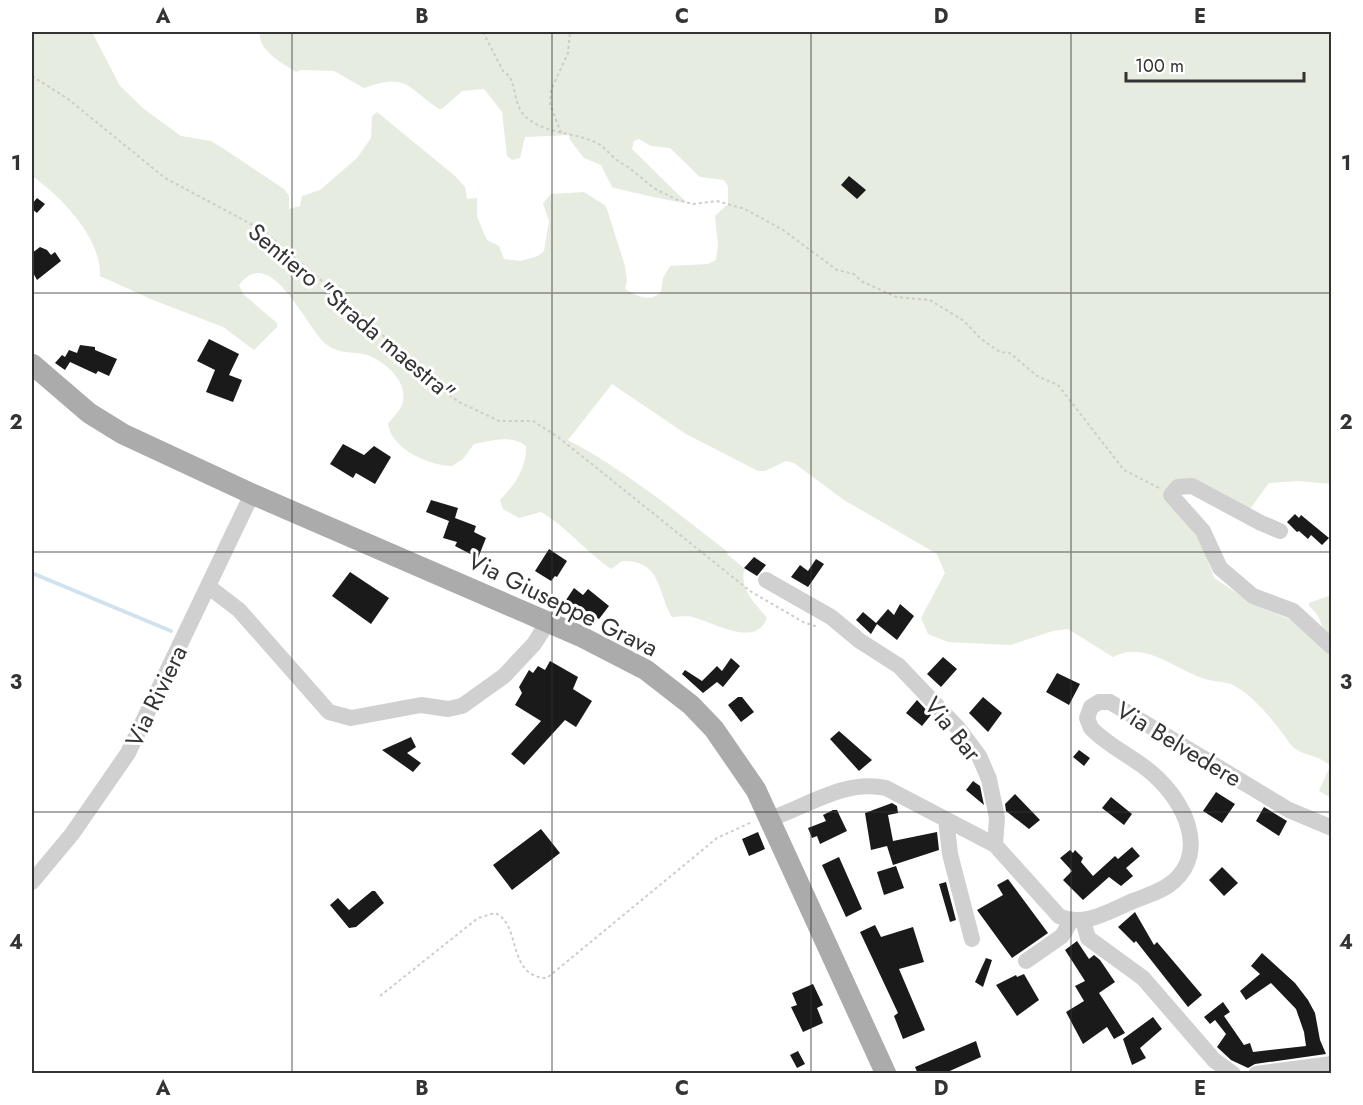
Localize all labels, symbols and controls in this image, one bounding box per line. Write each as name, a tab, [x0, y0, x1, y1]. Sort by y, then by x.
text: A	[155, 2, 171, 31]
text: B	[415, 2, 429, 31]
text: C	[675, 2, 689, 31]
text: D	[934, 2, 948, 31]
text: E	[1194, 2, 1206, 31]
scale bar	[1126, 45, 1304, 83]
text: 100 m	[1135, 53, 1184, 79]
text: 1	[11, 149, 21, 178]
text: 1	[1341, 149, 1351, 178]
street label: Sentiero "Strada maestra"	[241, 215, 463, 409]
text: 2	[9, 408, 23, 437]
text: 2	[1339, 408, 1353, 437]
street label: Via Giuseppe Grava	[462, 543, 664, 665]
street label: Via Riviera	[116, 639, 196, 753]
text: 3	[10, 668, 22, 697]
text: 3	[1340, 668, 1352, 697]
street label: Via Bar	[916, 689, 990, 769]
street label: Via Belvedere	[1110, 693, 1248, 795]
text: 4	[9, 928, 23, 957]
text: 4	[1339, 928, 1353, 957]
text: A	[155, 1074, 171, 1103]
text: B	[415, 1074, 429, 1103]
text: C	[675, 1074, 689, 1103]
text: D	[934, 1074, 948, 1103]
text: E	[1194, 1074, 1206, 1103]

